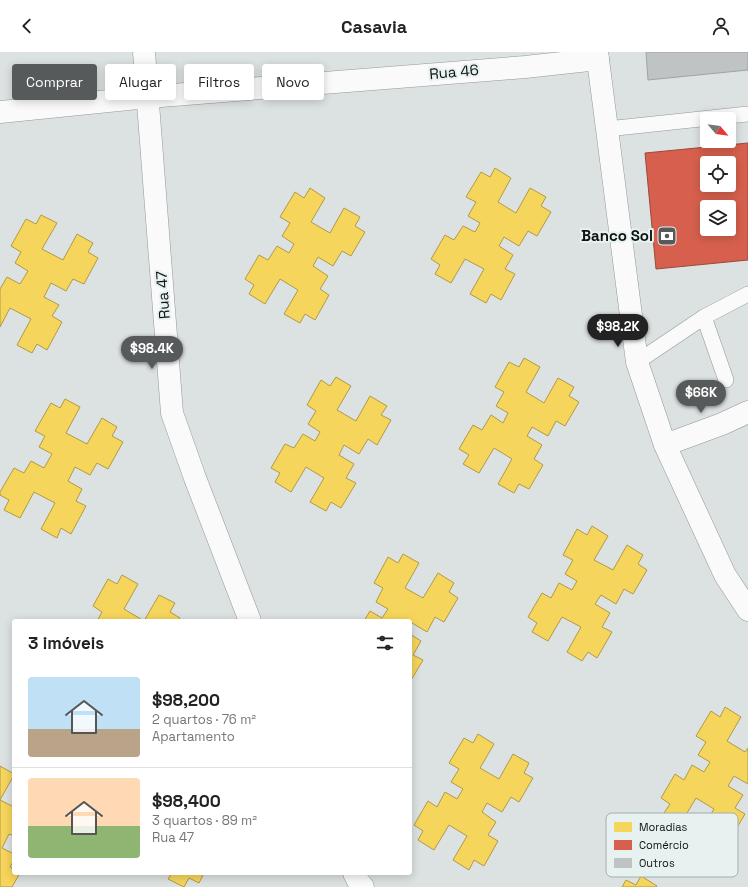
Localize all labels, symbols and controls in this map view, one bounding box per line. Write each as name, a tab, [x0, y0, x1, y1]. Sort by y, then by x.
icon: back	[16, 15, 38, 37]
text: Casavia	[341, 15, 407, 38]
icon: person	[710, 15, 732, 37]
street label: Rua 46	[428, 60, 480, 83]
chip: Comprar	[12, 64, 97, 100]
chip: Alugar	[105, 64, 176, 100]
chip: Filtros	[184, 64, 254, 100]
chip: Novo	[262, 64, 324, 100]
north arrow	[700, 112, 736, 148]
map controls	[700, 112, 736, 236]
button: locate	[700, 156, 736, 192]
button: layers	[700, 200, 736, 236]
bank icon: Banco Sol	[656, 225, 678, 247]
place label: Banco Sol	[581, 226, 653, 245]
street label: Rua 47	[151, 270, 174, 320]
pin: $98.2K	[585, 314, 651, 348]
text: $98.2K	[596, 318, 640, 335]
pin: $98.4K	[119, 336, 185, 370]
text: $98.4K	[130, 340, 174, 357]
pin: $66K	[677, 380, 725, 414]
text: $66K	[685, 384, 717, 401]
text: 3 imóveis	[28, 632, 104, 654]
icon: filters	[374, 632, 396, 654]
text: $98,200	[152, 689, 220, 711]
icon: home	[60, 693, 108, 741]
text: 2 quartos · 76 m²	[152, 711, 256, 728]
text: Apartamento	[152, 728, 235, 745]
text: $98,400	[152, 790, 221, 812]
icon: home	[60, 794, 108, 842]
text: 3 quartos · 89 m²	[152, 812, 257, 829]
legend	[606, 813, 738, 877]
text: Moradias	[639, 820, 688, 834]
text: Rua 47	[152, 829, 194, 846]
text: Comércio	[639, 838, 689, 852]
text: Outros	[639, 856, 675, 870]

